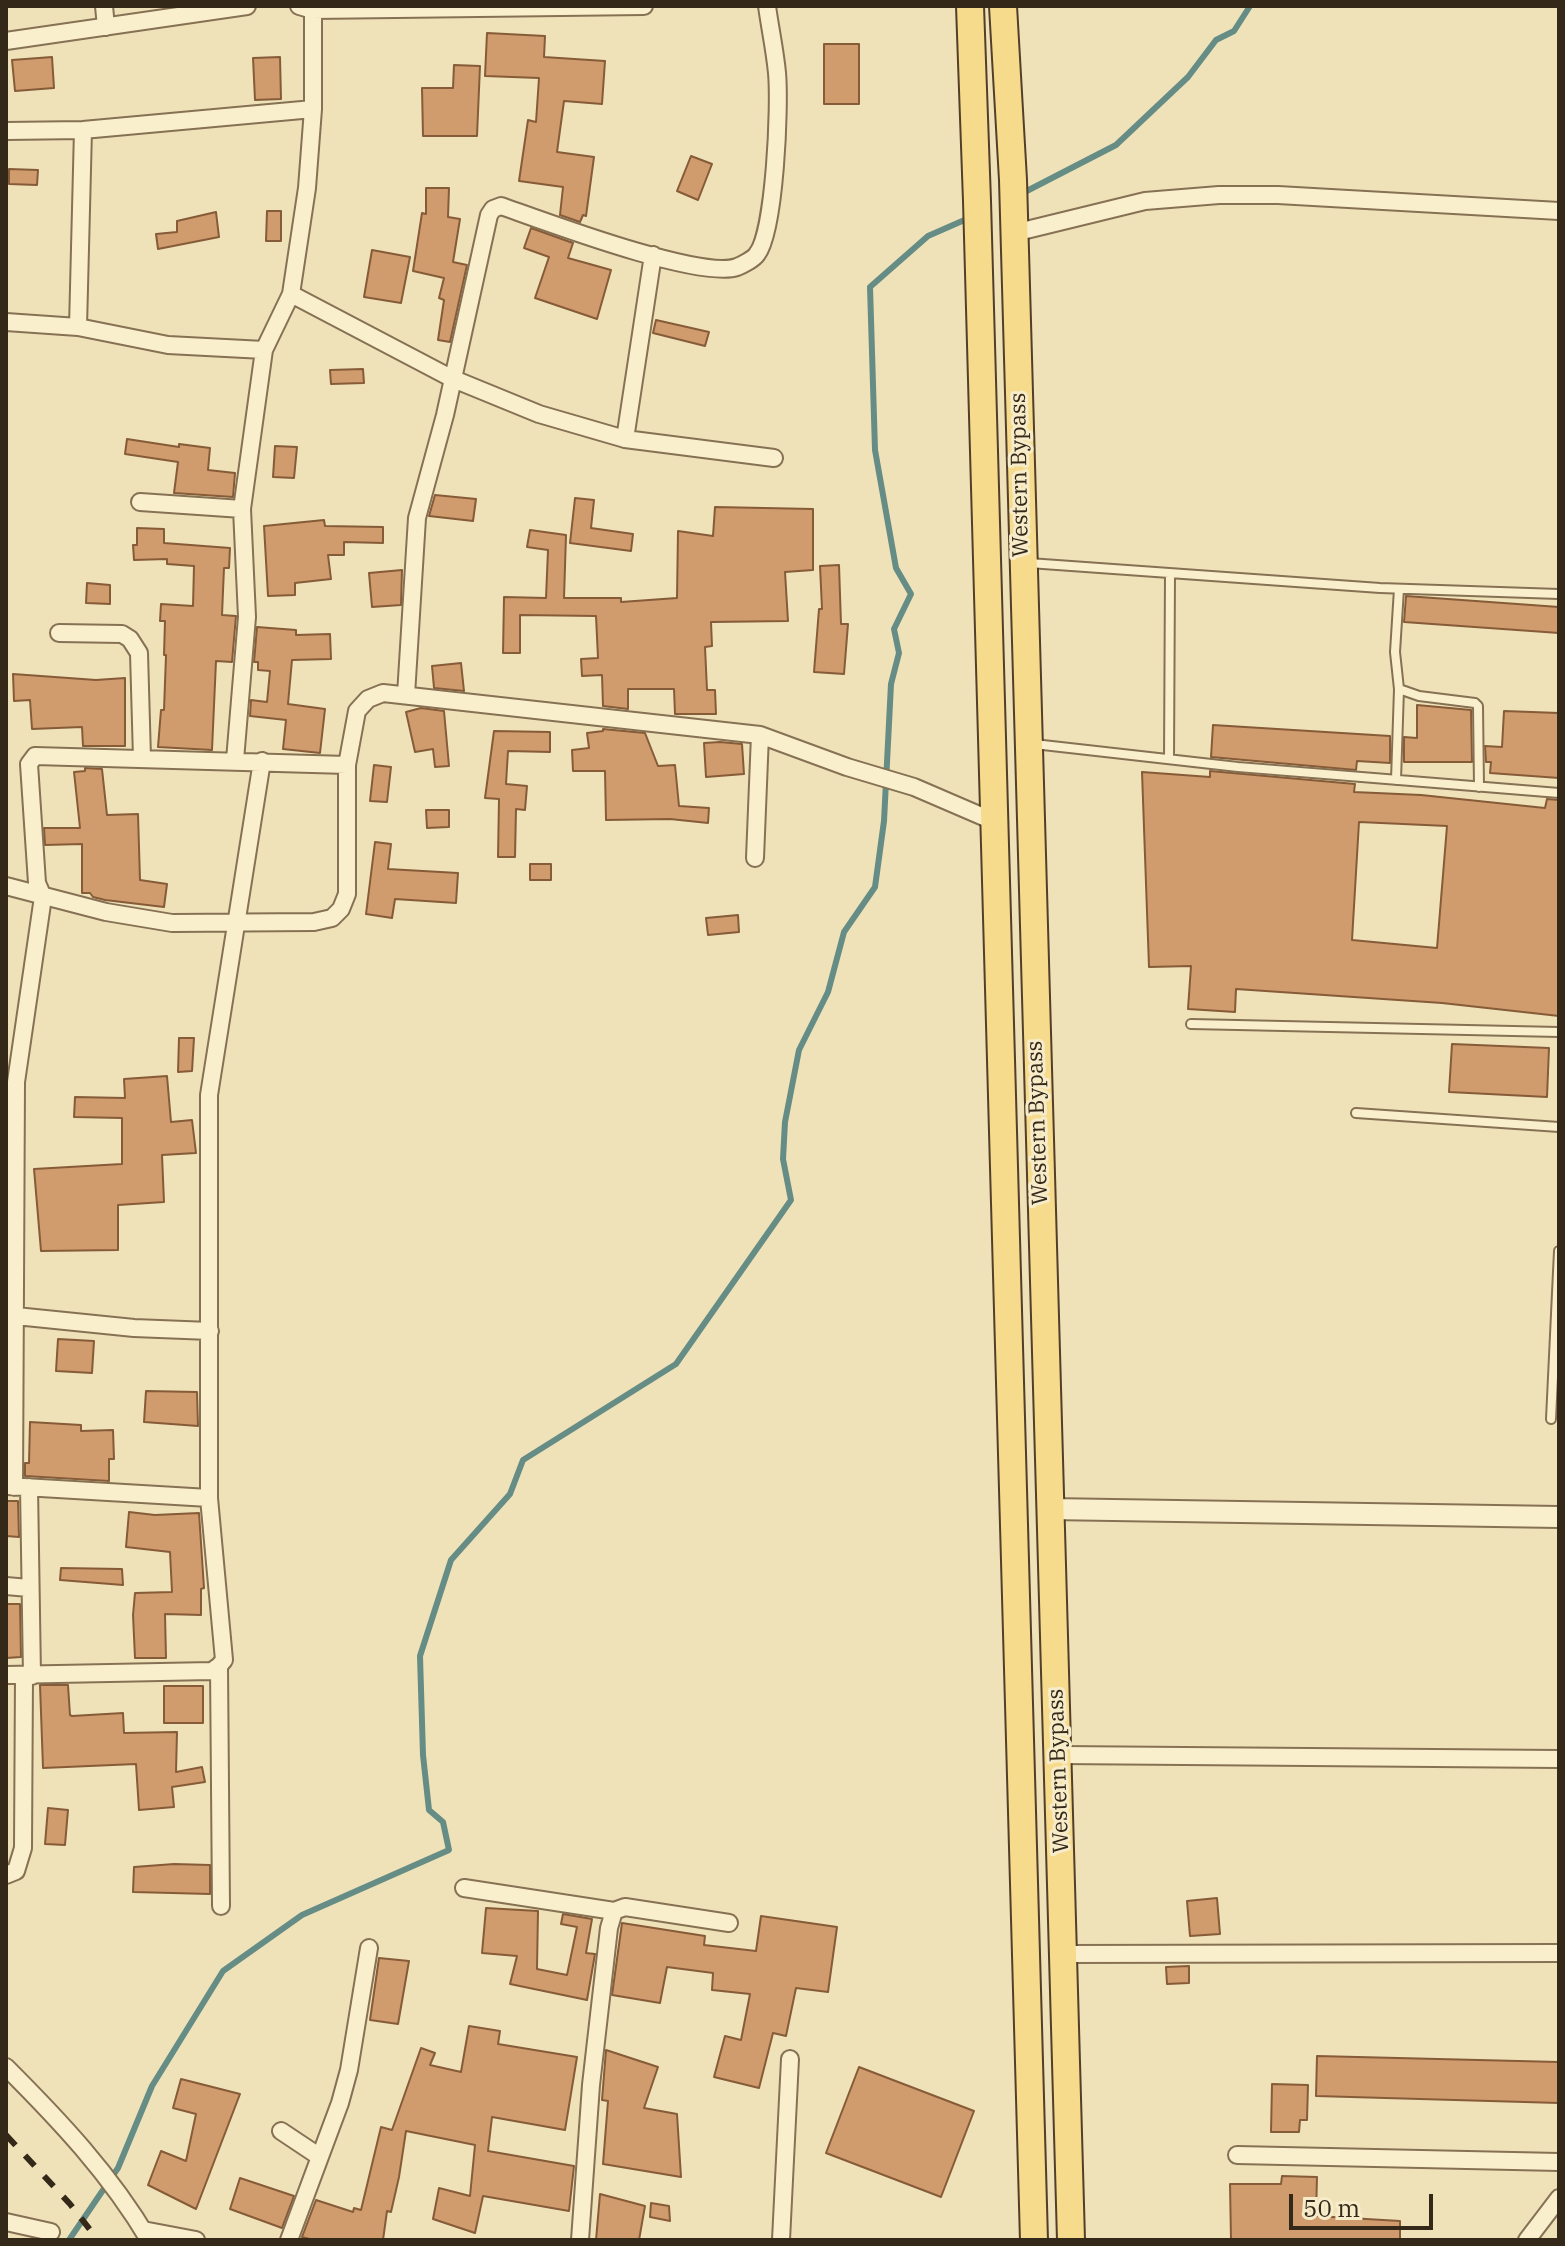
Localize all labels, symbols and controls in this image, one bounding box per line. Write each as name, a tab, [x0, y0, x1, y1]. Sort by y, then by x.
street label: Western Bypass	[1005, 392, 1035, 558]
street label: Western Bypass	[1022, 1040, 1054, 1206]
street label: Western Bypass	[1043, 1688, 1075, 1854]
scale bar	[1293, 2178, 1437, 2228]
text: 50 m	[1303, 2192, 1360, 2224]

